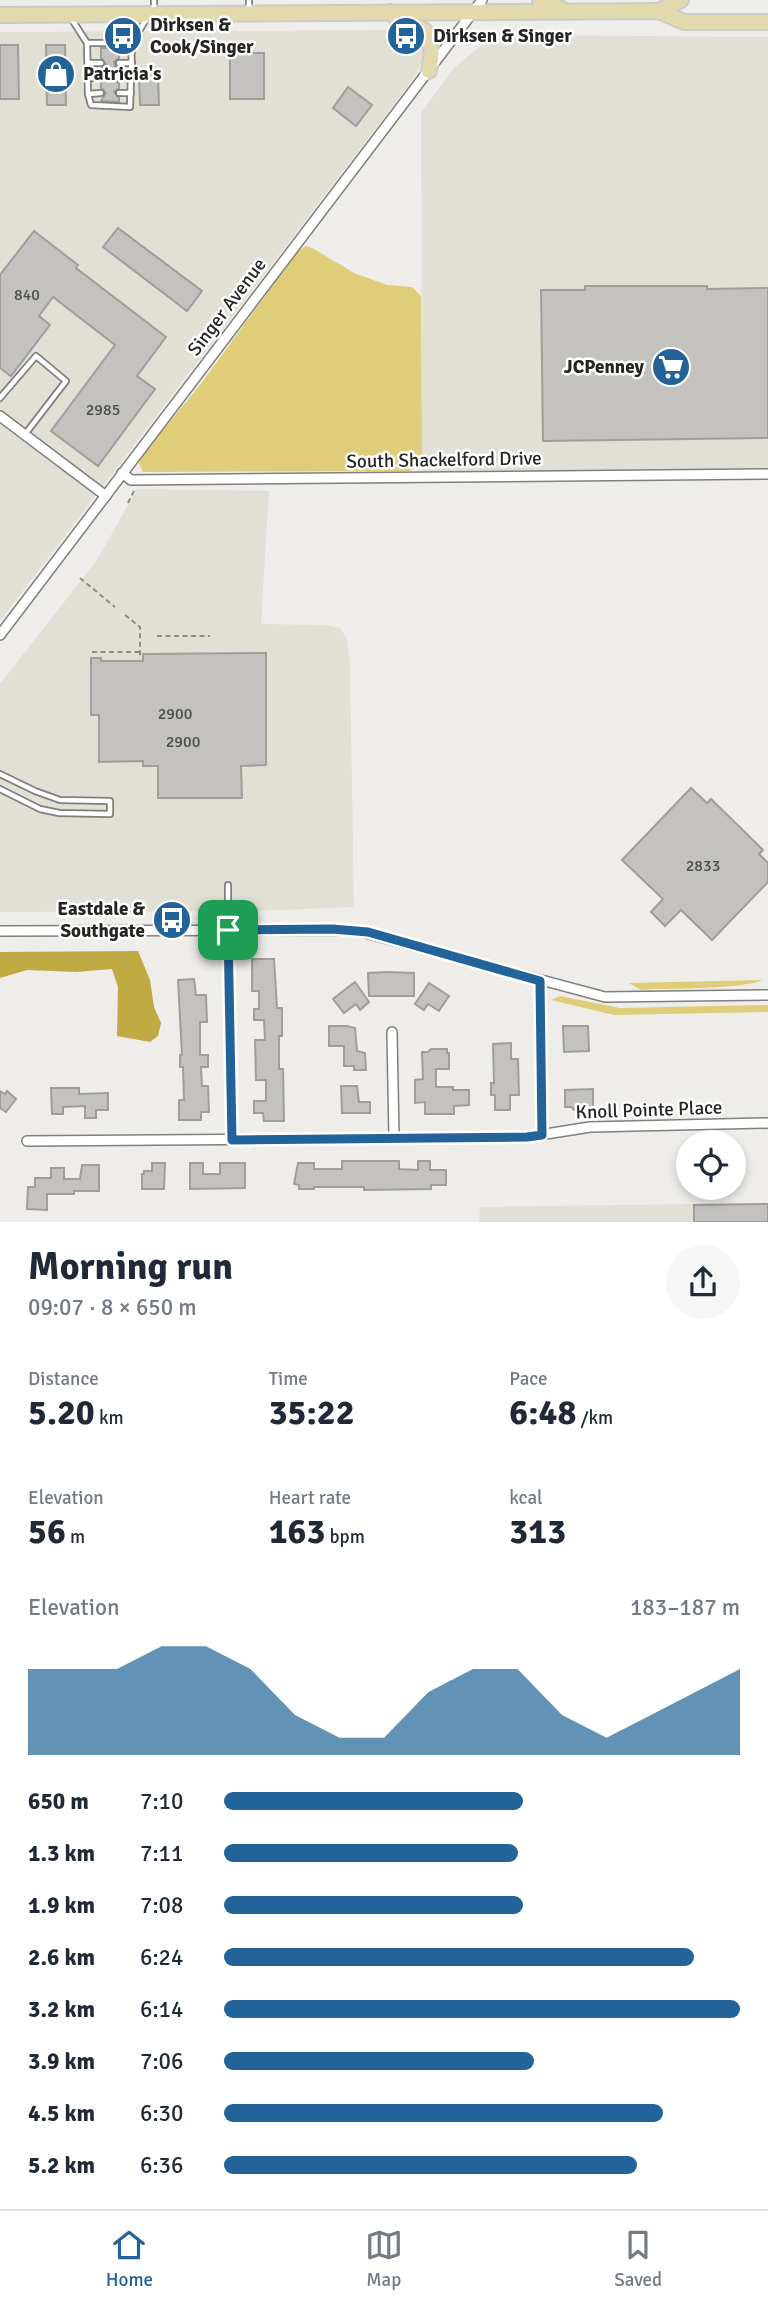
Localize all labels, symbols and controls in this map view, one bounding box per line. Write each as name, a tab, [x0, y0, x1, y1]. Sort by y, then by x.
place label: Dirksen & Cook/Singer	[150, 13, 254, 59]
bus stop icon: Dirksen & Cook/Singer	[102, 15, 144, 57]
bus stop icon: Dirksen & Singer	[385, 15, 427, 57]
place label: Dirksen & Singer	[433, 24, 572, 48]
shop icon: Patricia's	[35, 53, 77, 95]
place label: Patricia's	[83, 62, 162, 86]
street label: Singer Avenue	[182, 253, 272, 361]
house number: 840	[14, 285, 40, 305]
supermarket icon: JCPenney	[650, 346, 692, 388]
place label: JCPenney	[564, 355, 645, 379]
house number: 2985	[86, 400, 120, 420]
street label: South Shackelford Drive	[346, 446, 542, 474]
house number: 2900	[158, 704, 192, 724]
house number: 2900	[166, 732, 200, 752]
house number: 2833	[686, 856, 720, 876]
place label: Eastdale & Southgate	[57, 897, 146, 943]
bus stop icon: Eastdale & Southgate	[151, 899, 193, 941]
pin	[198, 900, 258, 960]
icon: arrive	[209, 911, 247, 949]
street label: Knoll Pointe Place	[575, 1095, 723, 1125]
map controls	[676, 1130, 746, 1200]
button: locate	[676, 1130, 746, 1200]
text: Morning run	[28, 1243, 233, 1290]
button: share	[666, 1245, 740, 1319]
text: 09:07 · 8 × 650 m	[28, 1293, 197, 1322]
text: Distance	[28, 1367, 99, 1391]
text: Time	[269, 1367, 308, 1391]
text: Pace	[509, 1367, 548, 1391]
text: 5.20	[28, 1391, 95, 1434]
text: 35:22	[269, 1391, 355, 1434]
text: 6:48	[509, 1391, 576, 1434]
text: km	[95, 1406, 124, 1430]
text: /km	[576, 1406, 613, 1430]
text: Elevation	[28, 1486, 104, 1510]
text: Heart rate	[269, 1486, 351, 1510]
text: kcal	[509, 1486, 543, 1510]
text: 56	[28, 1510, 66, 1553]
text: 163	[269, 1510, 325, 1553]
text: 313	[509, 1510, 566, 1553]
text: m	[66, 1525, 85, 1549]
text: bpm	[325, 1525, 365, 1549]
text: Elevation	[28, 1593, 120, 1622]
text: 183–187 m	[630, 1593, 740, 1622]
text: 650 m	[28, 1787, 89, 1816]
text: 7:10	[140, 1787, 183, 1816]
text: 1.3 km	[28, 1839, 95, 1868]
text: 7:11	[140, 1839, 183, 1868]
text: 1.9 km	[28, 1891, 95, 1920]
text: 7:08	[140, 1891, 183, 1920]
text: 2.6 km	[28, 1943, 95, 1972]
text: 6:24	[140, 1943, 183, 1972]
text: 3.2 km	[28, 1995, 95, 2024]
text: 6:14	[140, 1995, 183, 2024]
text: 3.9 km	[28, 2047, 95, 2076]
text: 7:06	[140, 2047, 183, 2076]
text: 4.5 km	[28, 2099, 95, 2128]
text: 6:30	[140, 2099, 183, 2128]
text: 5.2 km	[28, 2151, 95, 2180]
text: 6:36	[140, 2151, 183, 2180]
tab: Home	[106, 2226, 153, 2292]
tab: Map	[365, 2226, 403, 2292]
tab: Saved	[614, 2226, 662, 2292]

